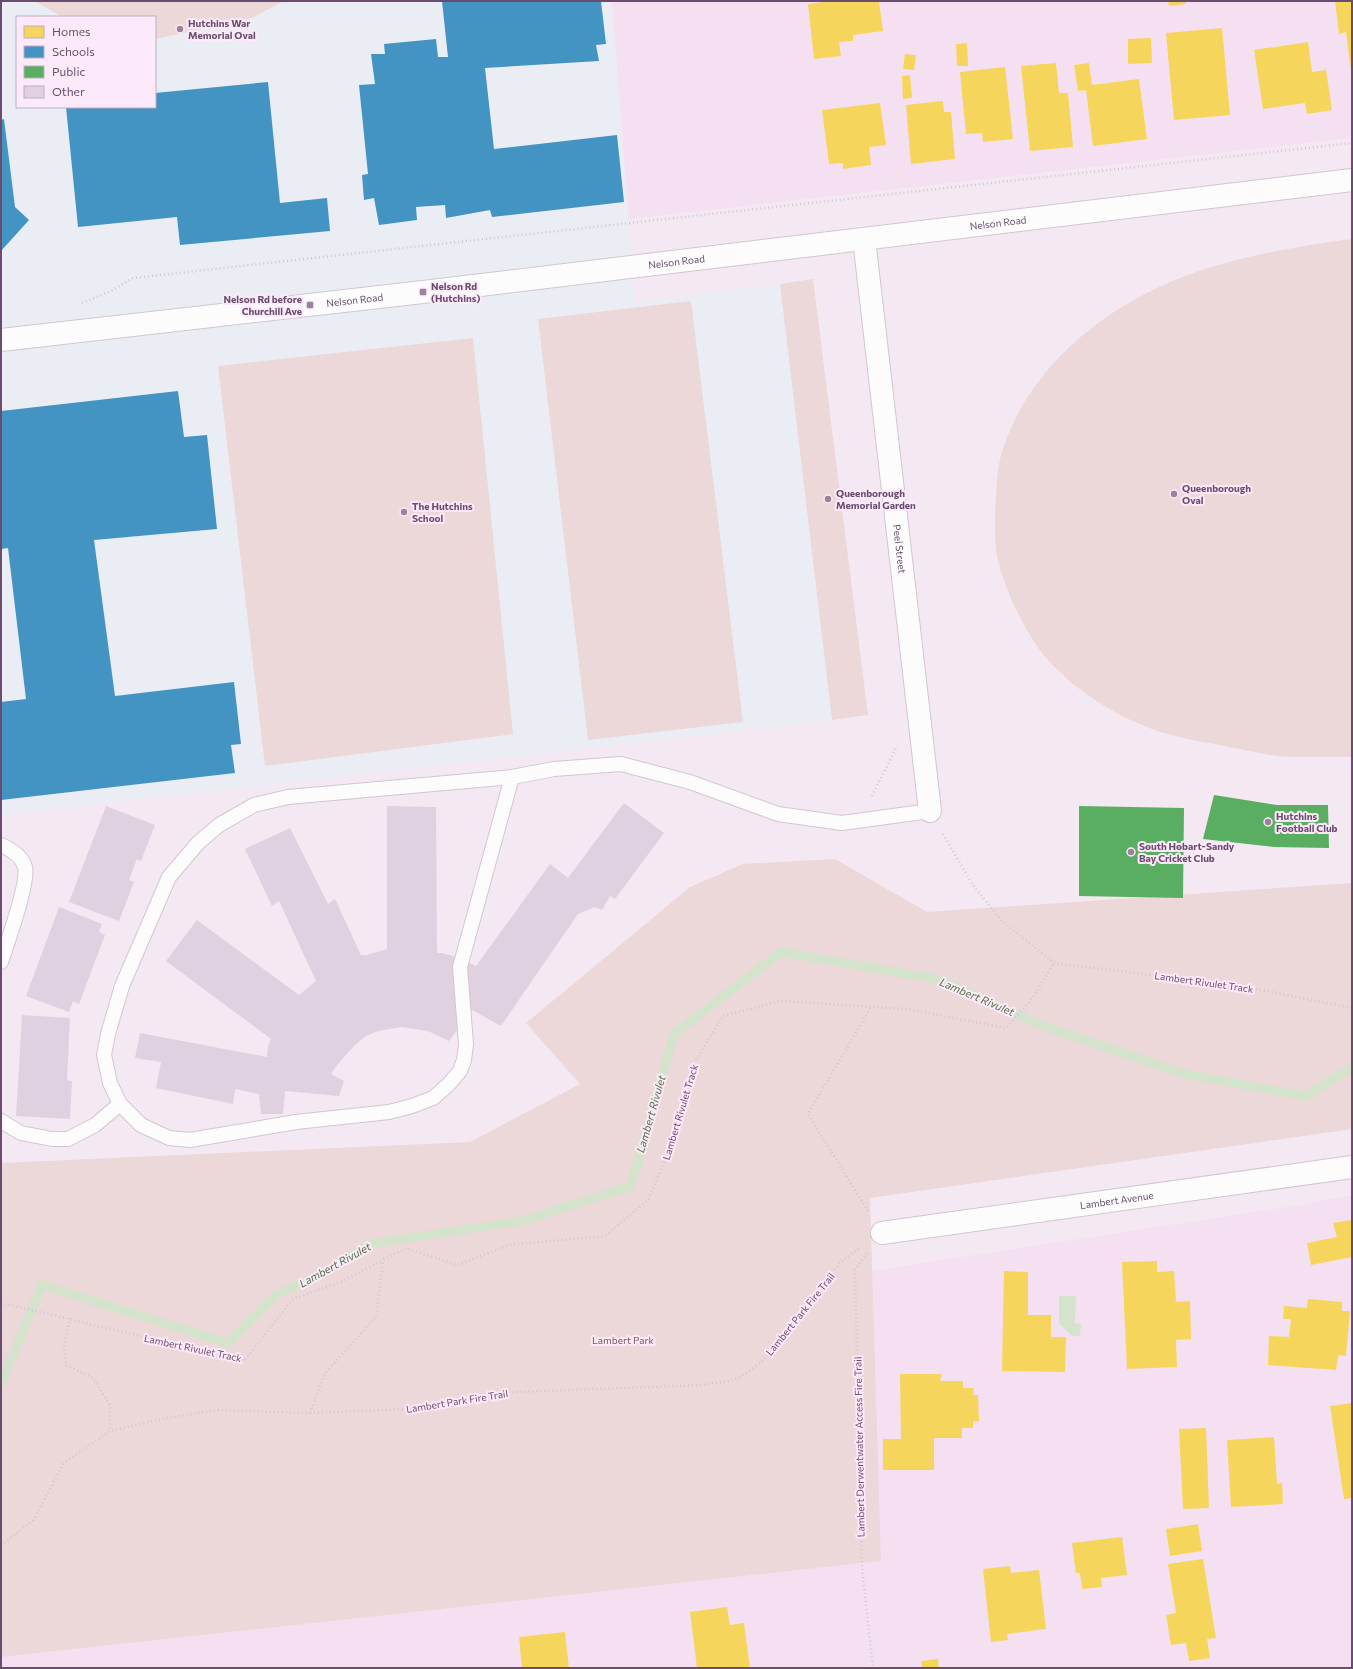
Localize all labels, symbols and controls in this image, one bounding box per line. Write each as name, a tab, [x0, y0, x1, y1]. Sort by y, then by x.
legend	[16, 16, 156, 108]
place label: Hutchins War Memorial Oval	[188, 17, 256, 41]
text: Homes	[52, 24, 90, 38]
marker: Hutchins War Memorial Oval	[175, 24, 185, 34]
text: Schools	[52, 44, 95, 58]
text: Public	[52, 64, 85, 78]
text: Other	[52, 84, 85, 98]
street label: Nelson Road	[969, 213, 1027, 232]
street label: Nelson Road	[647, 252, 706, 271]
place label: Nelson Rd (Hutchins)	[431, 280, 480, 304]
marker: Nelson Rd (Hutchins)	[418, 287, 428, 297]
street label: Nelson Road	[326, 291, 384, 309]
place label: Nelson Rd before Churchill Ave	[224, 293, 302, 317]
marker: Nelson Rd before Churchill Ave	[305, 300, 315, 310]
place label: Queenborough Oval	[1182, 482, 1251, 506]
place label: Queenborough Memorial Garden	[836, 487, 916, 511]
marker: Queenborough Oval	[1169, 489, 1179, 499]
marker: Queenborough Memorial Garden	[823, 494, 833, 504]
place label: The Hutchins School	[412, 500, 473, 524]
marker: The Hutchins School	[399, 507, 409, 517]
street label: Peel Street	[891, 524, 909, 574]
place label: Hutchins Football Club	[1276, 810, 1338, 834]
marker: Hutchins Football Club	[1263, 817, 1273, 827]
place label: South Hobart-Sandy Bay Cricket Club	[1139, 840, 1235, 864]
marker: South Hobart-Sandy Bay Cricket Club	[1126, 847, 1136, 857]
street label: Lambert Rivulet Track	[1154, 969, 1255, 995]
water label: Lambert Rivulet	[938, 975, 1017, 1018]
street label: Lambert Rivulet Track	[660, 1062, 700, 1161]
water label: Lambert Rivulet	[633, 1073, 668, 1154]
street label: Lambert Avenue	[1079, 1189, 1154, 1211]
water label: Lambert Rivulet	[297, 1239, 373, 1290]
street label: Lambert Park Fire Trail	[763, 1270, 837, 1358]
street label: Lambert Rivulet Track	[143, 1332, 244, 1364]
park label: Lambert Park	[592, 1334, 654, 1346]
street label: Lambert Derwentwater Access Fire Trail	[851, 1357, 867, 1537]
street label: Lambert Park Fire Trail	[405, 1387, 509, 1415]

